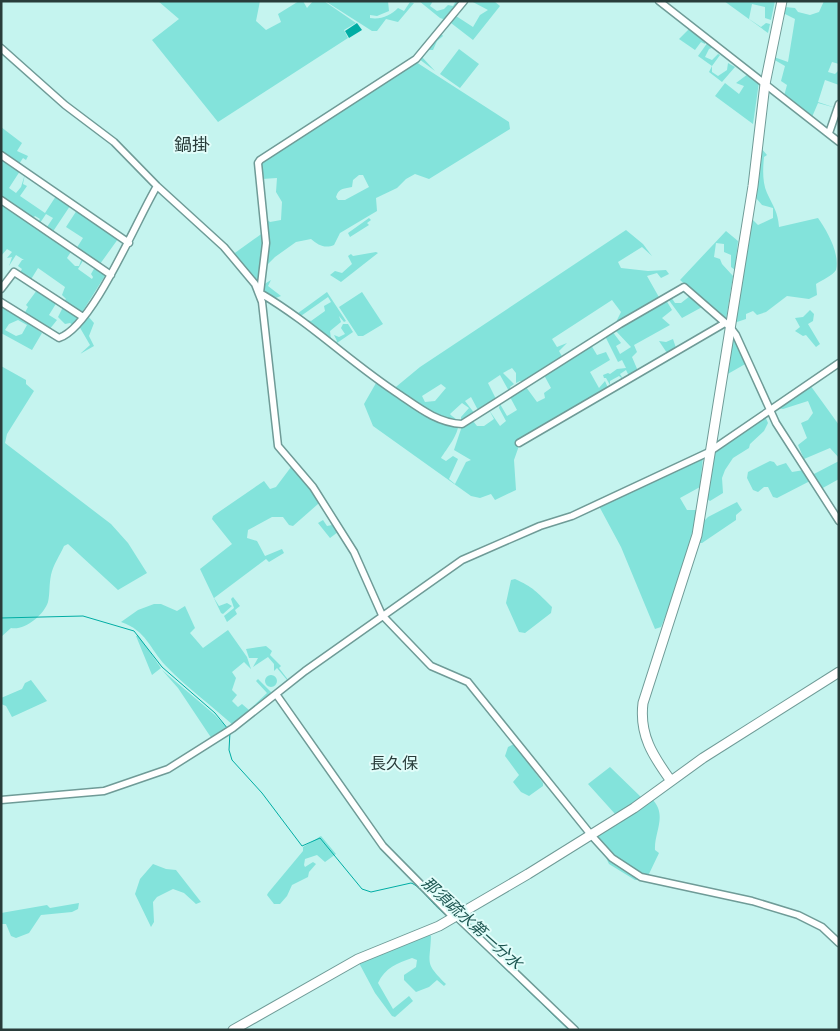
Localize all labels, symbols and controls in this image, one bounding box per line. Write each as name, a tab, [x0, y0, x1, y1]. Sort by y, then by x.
district label: 鍋掛	[174, 134, 210, 156]
district label: 長久保	[370, 754, 418, 773]
water label: 那須疏水第一分水	[418, 873, 527, 974]

